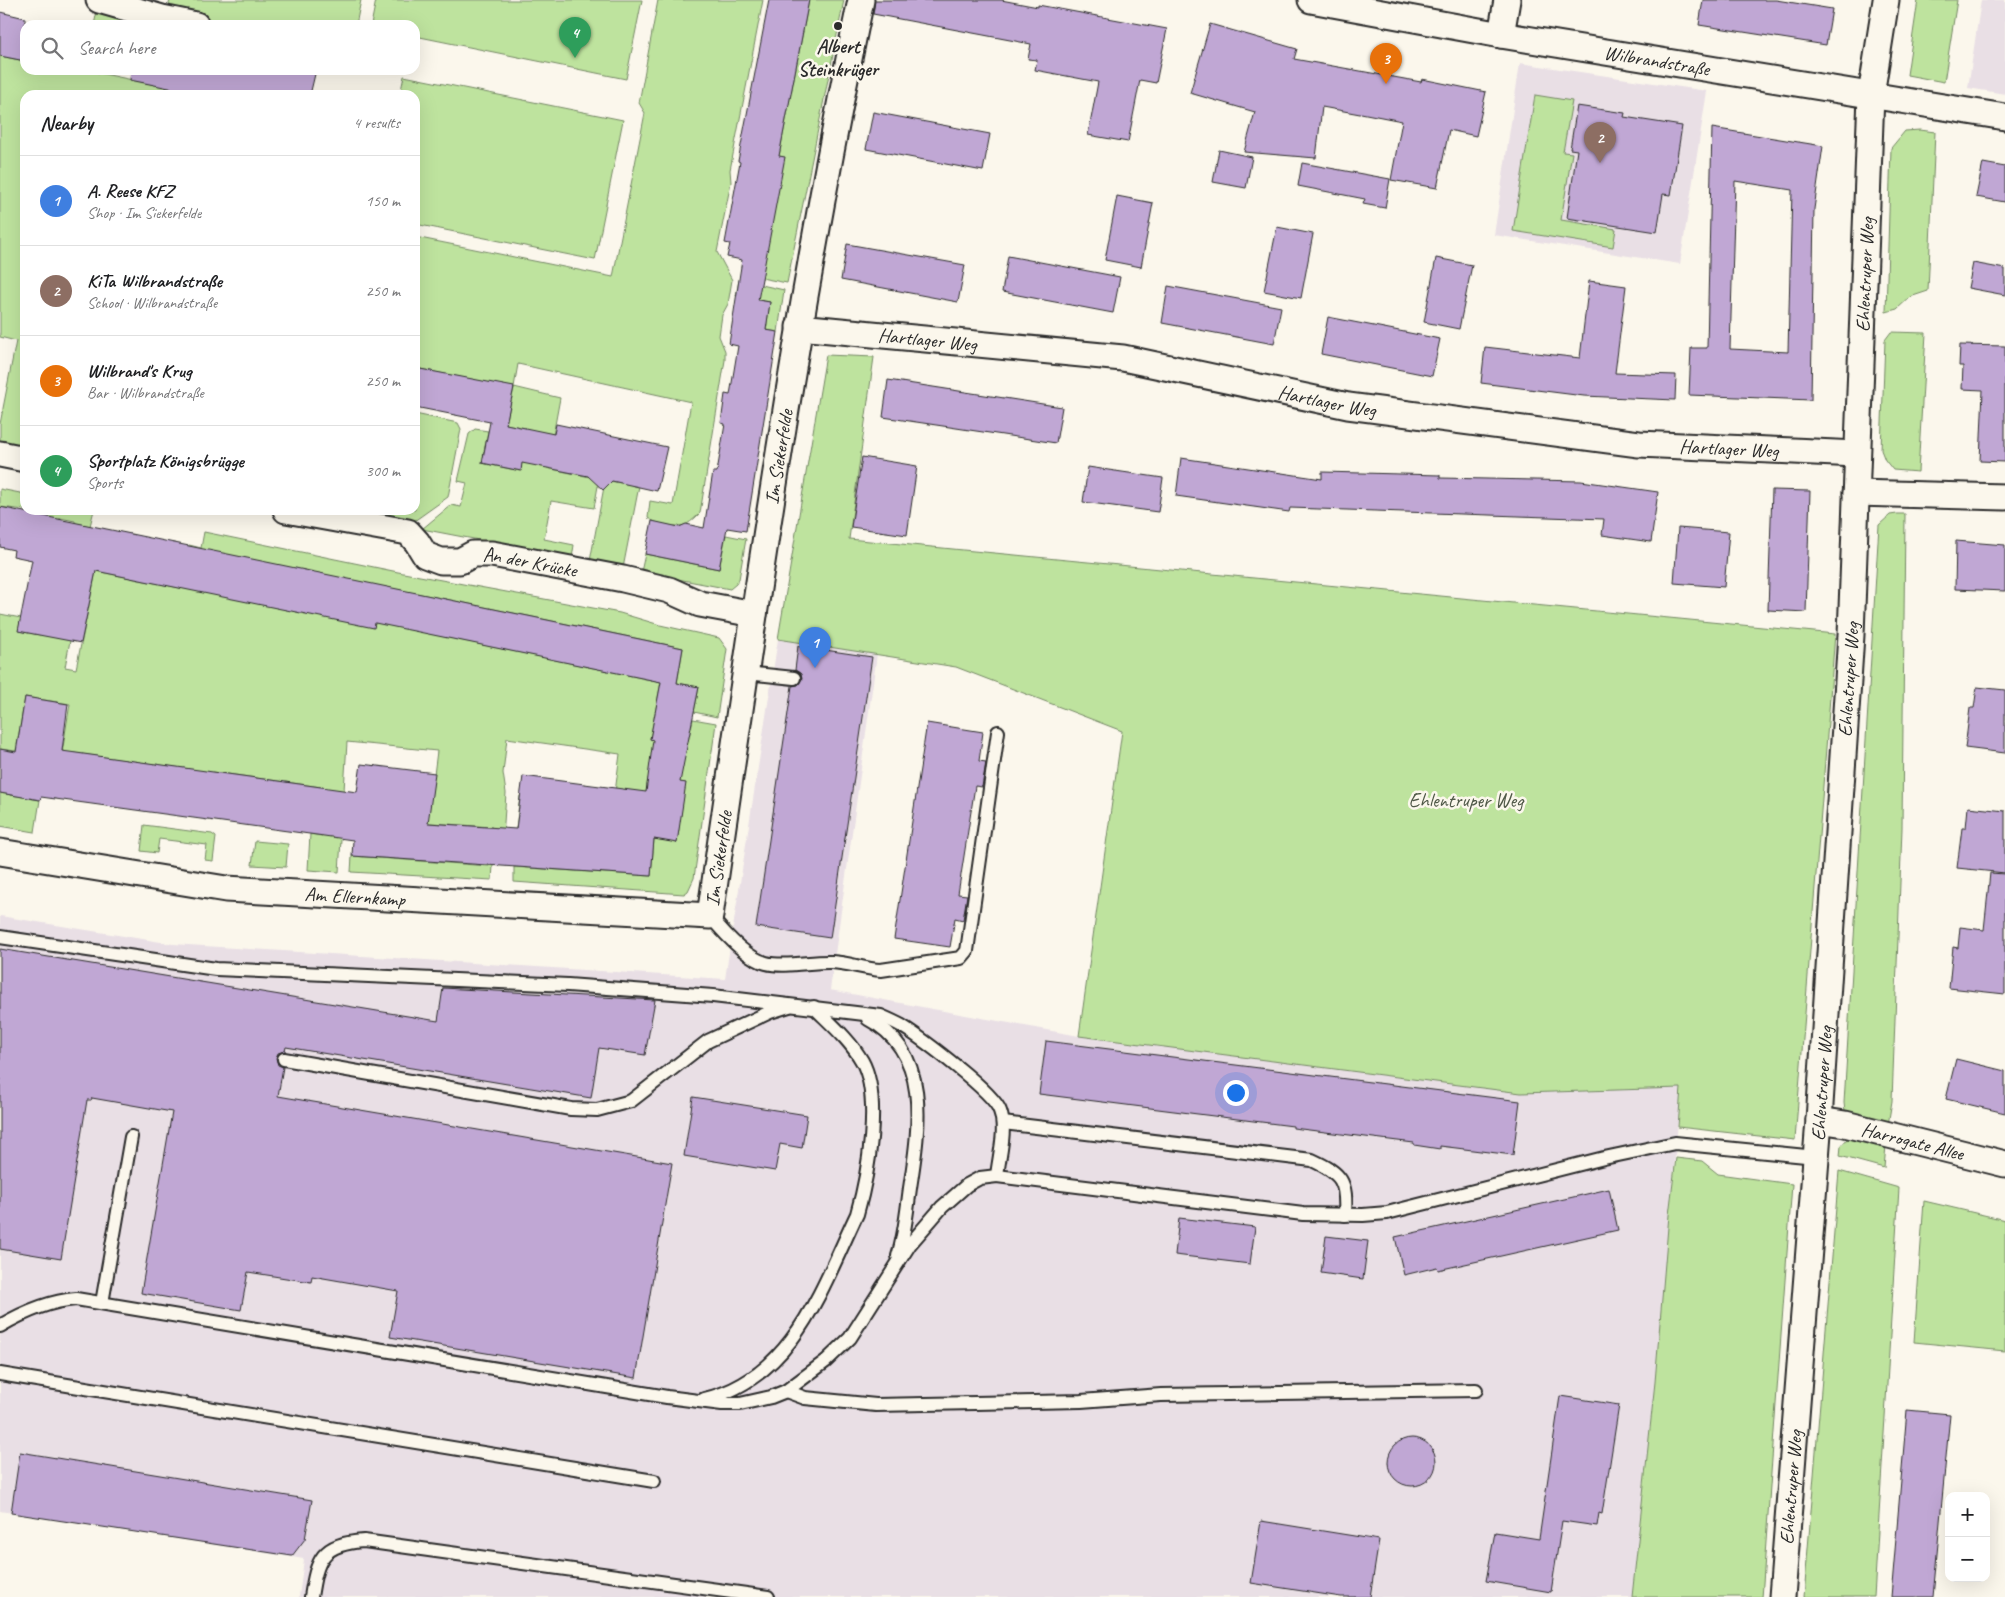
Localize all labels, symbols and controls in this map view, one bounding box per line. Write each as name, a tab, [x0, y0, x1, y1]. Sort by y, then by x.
pin: 4	[559, 17, 591, 58]
search box	[20, 20, 420, 75]
marker: Albert Steinkrüger	[832, 20, 844, 32]
icon: search	[38, 34, 66, 62]
place label: Albert Steinkrüger	[798, 34, 881, 82]
text: Search here	[78, 36, 155, 60]
street label: Wilbrandstraße	[1602, 39, 1713, 81]
pin: 3	[1370, 43, 1402, 84]
text: Nearby	[40, 110, 93, 136]
text: 4 results	[353, 113, 400, 133]
pin: 2	[1584, 122, 1616, 163]
text: A. Reese KFZ	[87, 179, 173, 203]
text: 1	[52, 191, 60, 211]
text: 150 m	[366, 191, 400, 211]
text: Shop · Im Siekerfelde	[87, 203, 201, 223]
street label: Ehlentruper Weg	[1850, 215, 1879, 332]
text: KiTa Wilbrandstraße	[87, 269, 222, 293]
text: 2	[52, 281, 60, 301]
text: 250 m	[366, 281, 400, 301]
text: School · Wilbrandstraße	[87, 293, 217, 313]
street label: Hartlager Weg	[877, 322, 980, 357]
text: Wilbrand's Krug	[87, 359, 192, 383]
text: 3	[52, 371, 60, 391]
text: 250 m	[366, 371, 400, 391]
street label: Hartlager Weg	[1276, 379, 1379, 422]
text: Bar · Wilbrandstraße	[87, 383, 204, 403]
street label: Im Siekerfelde	[759, 406, 799, 506]
street label: Hartlager Weg	[1679, 433, 1781, 463]
text: Sportplatz Königsbrügge	[87, 449, 244, 473]
text: 4	[52, 461, 60, 481]
text: 300 m	[366, 461, 400, 481]
text: Sports	[87, 473, 123, 493]
street label: An der Krücke	[483, 542, 581, 583]
street label: Ehlentruper Weg	[1832, 620, 1864, 737]
pin: 1	[799, 627, 831, 668]
park label: Ehlentruper Weg	[1409, 788, 1525, 813]
street label: Im Siekerfelde	[699, 808, 738, 907]
street label: Am Ellernkamp	[304, 881, 407, 912]
street label: Ehlentruper Weg	[1805, 1024, 1838, 1142]
your location	[1223, 1080, 1249, 1106]
street label: Harrogate Allee	[1859, 1116, 1968, 1166]
street label: Ehlentruper Weg	[1774, 1427, 1808, 1545]
map controls	[1945, 1492, 1990, 1582]
button: +	[1945, 1492, 1990, 1537]
button: −	[1945, 1537, 1990, 1582]

